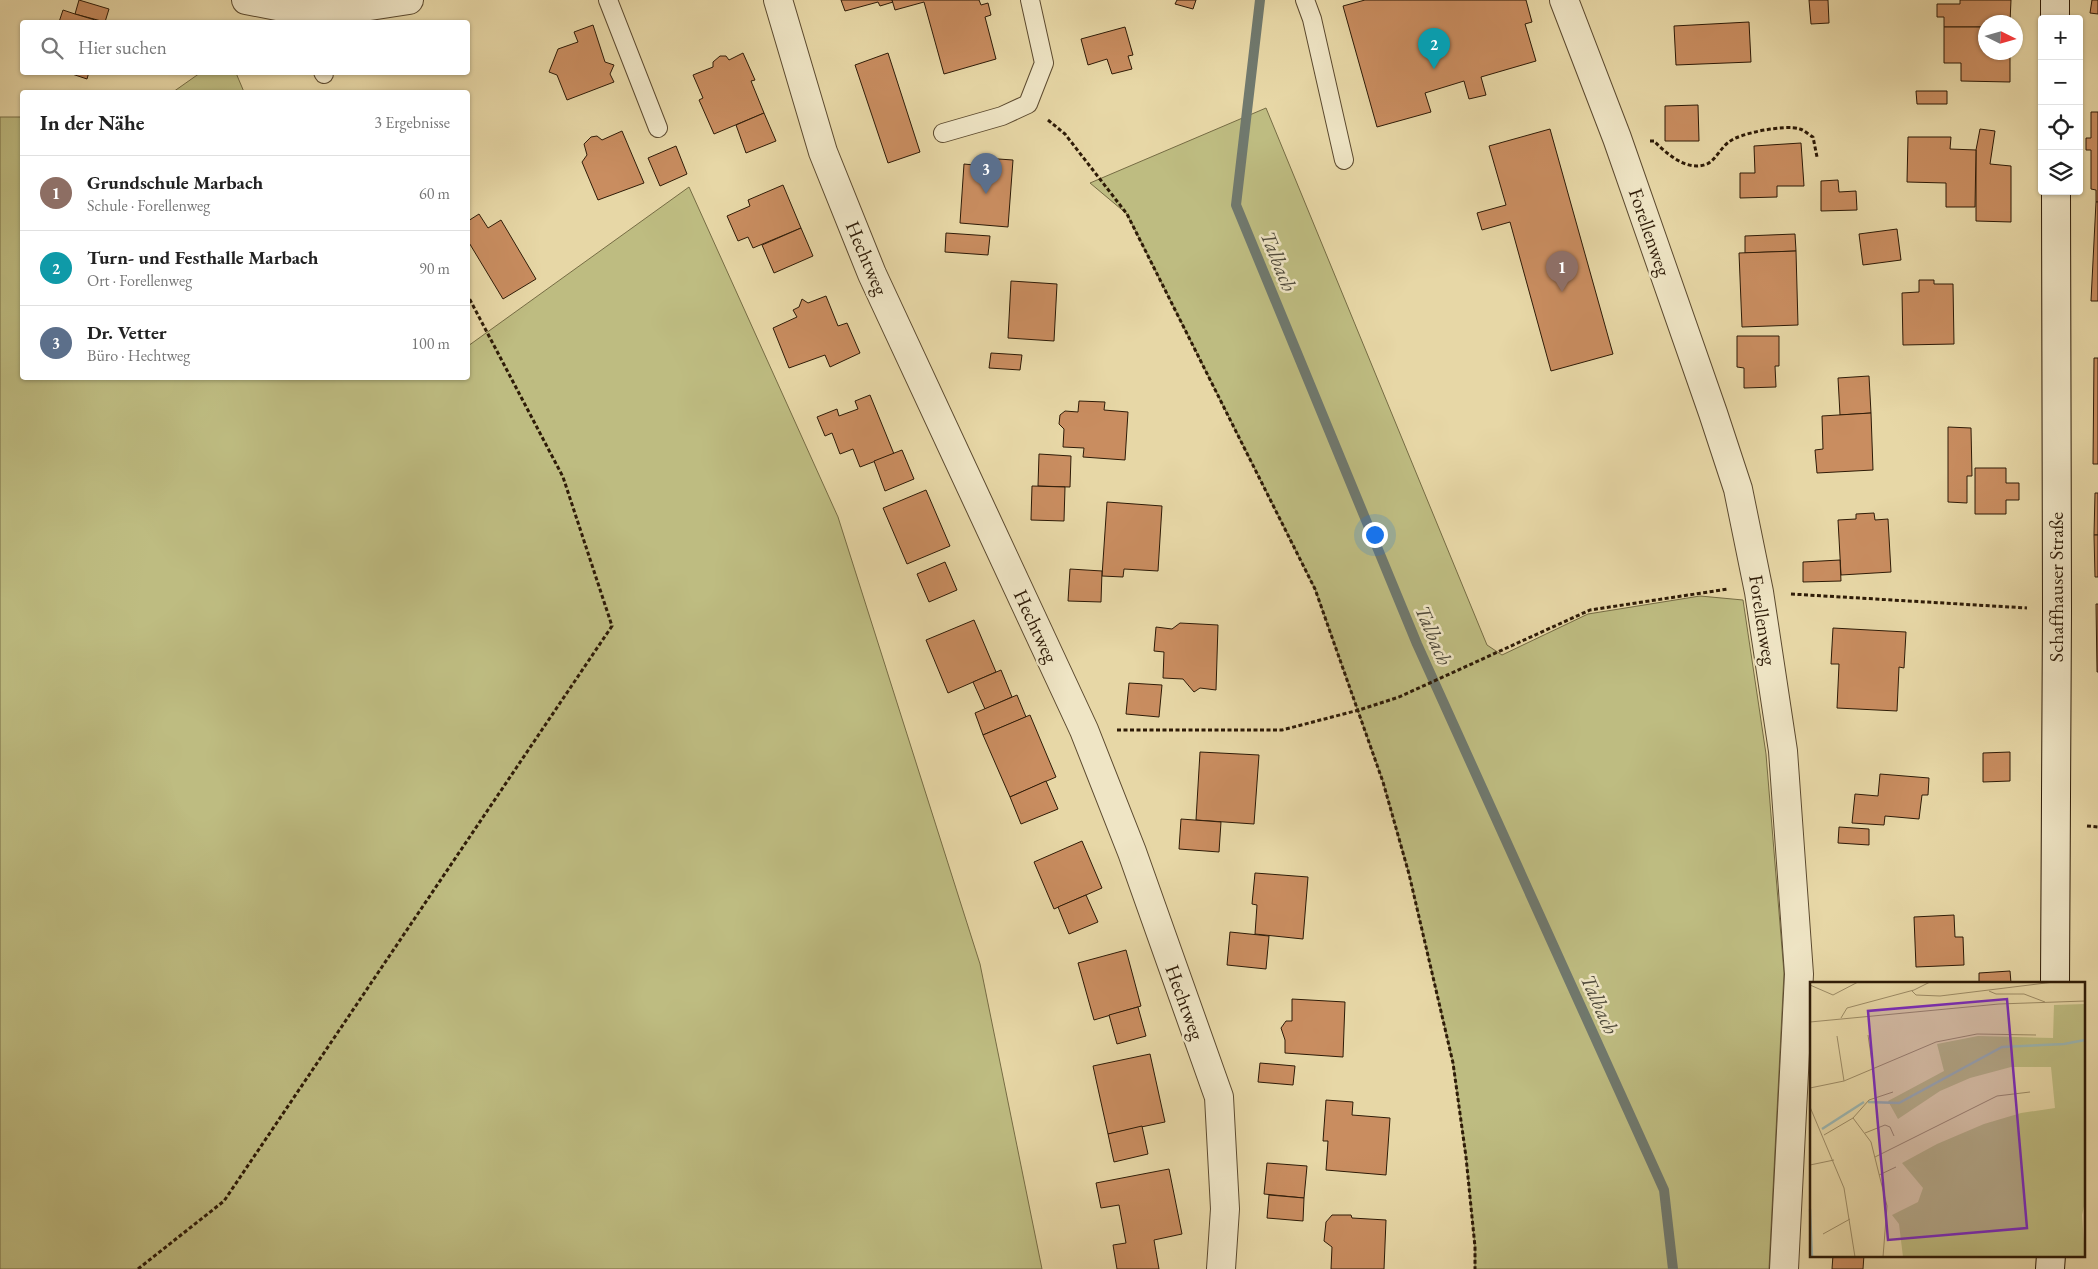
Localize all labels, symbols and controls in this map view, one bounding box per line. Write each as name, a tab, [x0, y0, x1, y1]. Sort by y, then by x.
north arrow	[1978, 15, 2023, 60]
map controls	[2038, 15, 2083, 195]
button: +	[2038, 15, 2083, 60]
search box	[20, 20, 470, 75]
pin: 2	[1418, 28, 1450, 69]
icon: search	[38, 34, 66, 62]
text: Hier suchen	[78, 35, 167, 60]
button: −	[2038, 60, 2083, 105]
button: locate	[2038, 105, 2083, 150]
text: In der Nähe	[40, 109, 145, 136]
text: 3 Ergebnisse	[374, 112, 450, 133]
button: layers	[2038, 150, 2083, 195]
pin: 3	[970, 153, 1002, 194]
text: Grundschule Marbach	[87, 170, 263, 195]
text: 1	[52, 183, 60, 204]
text: 60 m	[419, 183, 450, 204]
street label: Forellenweg	[1623, 185, 1677, 280]
text: Schule · Forellenweg	[87, 195, 210, 216]
street label: Hechtweg	[840, 217, 894, 299]
water label: Talbach	[1255, 227, 1303, 295]
text: Turn- und Festhalle Marbach	[87, 245, 318, 270]
pin: 1	[1546, 251, 1578, 292]
text: 2	[52, 258, 60, 279]
text: 90 m	[419, 258, 450, 279]
text: Ort · Forellenweg	[87, 270, 192, 291]
text: Dr. Vetter	[87, 320, 167, 345]
text: 3	[52, 333, 60, 354]
text: 100 m	[411, 333, 450, 354]
text: Büro · Hechtweg	[87, 345, 190, 366]
street label: Schaffhauser Straße	[2043, 512, 2069, 662]
your location	[1362, 522, 1388, 548]
street label: Forellenweg	[1743, 573, 1783, 667]
street label: Hechtweg	[1008, 585, 1064, 667]
water label: Talbach	[1409, 601, 1459, 669]
street label: Hechtweg	[1159, 961, 1211, 1043]
water label: Talbach	[1575, 970, 1625, 1038]
inset map	[1810, 982, 2086, 1256]

